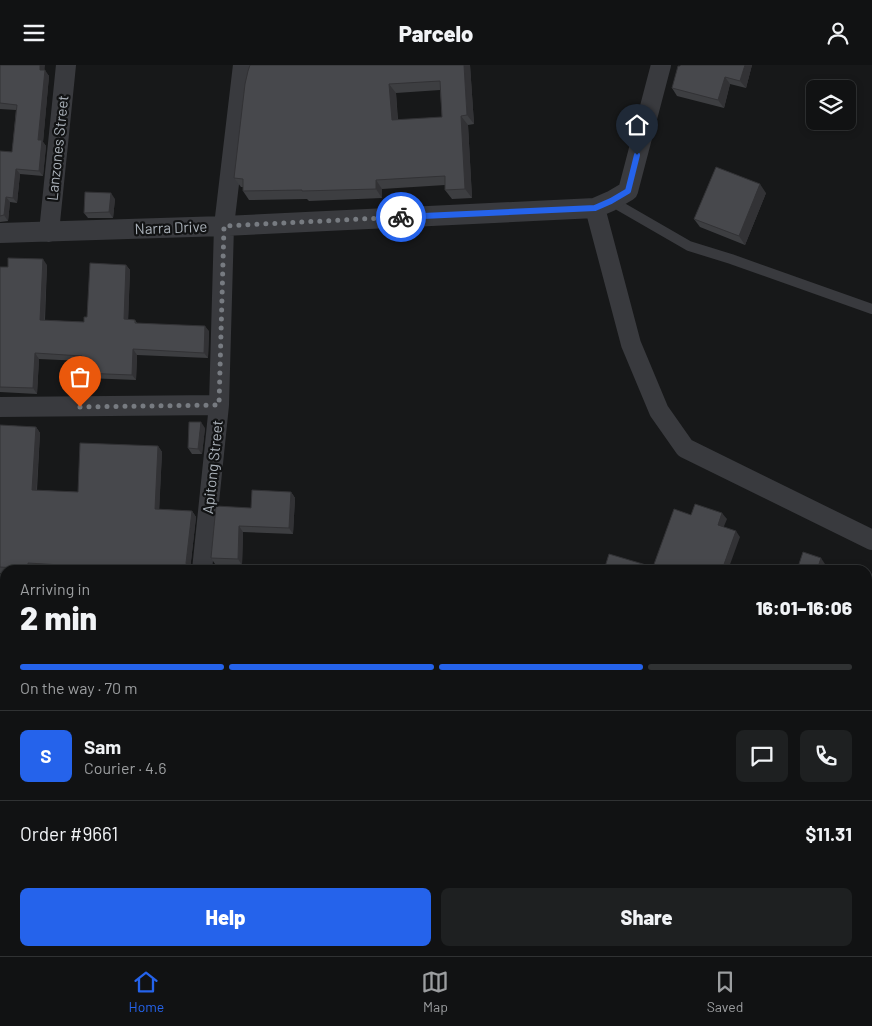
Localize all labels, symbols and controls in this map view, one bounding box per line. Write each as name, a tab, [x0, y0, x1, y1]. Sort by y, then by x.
icon: menu	[20, 19, 48, 47]
icon: person	[824, 19, 852, 47]
text: Parcelo	[399, 20, 473, 46]
map controls	[806, 80, 856, 130]
button: layers	[806, 80, 856, 130]
street label: Lanzones Street	[43, 94, 72, 202]
pin	[616, 104, 658, 155]
icon: home	[623, 111, 651, 139]
courier	[376, 192, 426, 242]
icon: bike	[387, 203, 415, 231]
street label: Narra Drive	[134, 217, 208, 237]
pin	[59, 356, 101, 407]
icon: bag	[66, 363, 94, 391]
street label: Apitong Street	[198, 419, 226, 515]
text: Arriving in	[20, 579, 90, 598]
text: 16:01–16:06	[756, 596, 852, 619]
text: 2 min	[20, 598, 97, 636]
text: On the way · 70 m	[20, 678, 137, 697]
button: chat	[736, 730, 788, 782]
button: phone	[800, 730, 852, 782]
text: Sam	[84, 735, 121, 758]
text: S	[40, 744, 52, 767]
text: Courier · 4.6	[84, 758, 167, 777]
text: Order #9661	[20, 822, 118, 845]
text: $11.31	[805, 822, 852, 845]
button: Help	[20, 888, 431, 946]
button: Share	[441, 888, 852, 946]
tab: Home	[129, 968, 164, 1015]
tab: Map	[421, 968, 449, 1015]
tab: Saved	[707, 968, 743, 1015]

